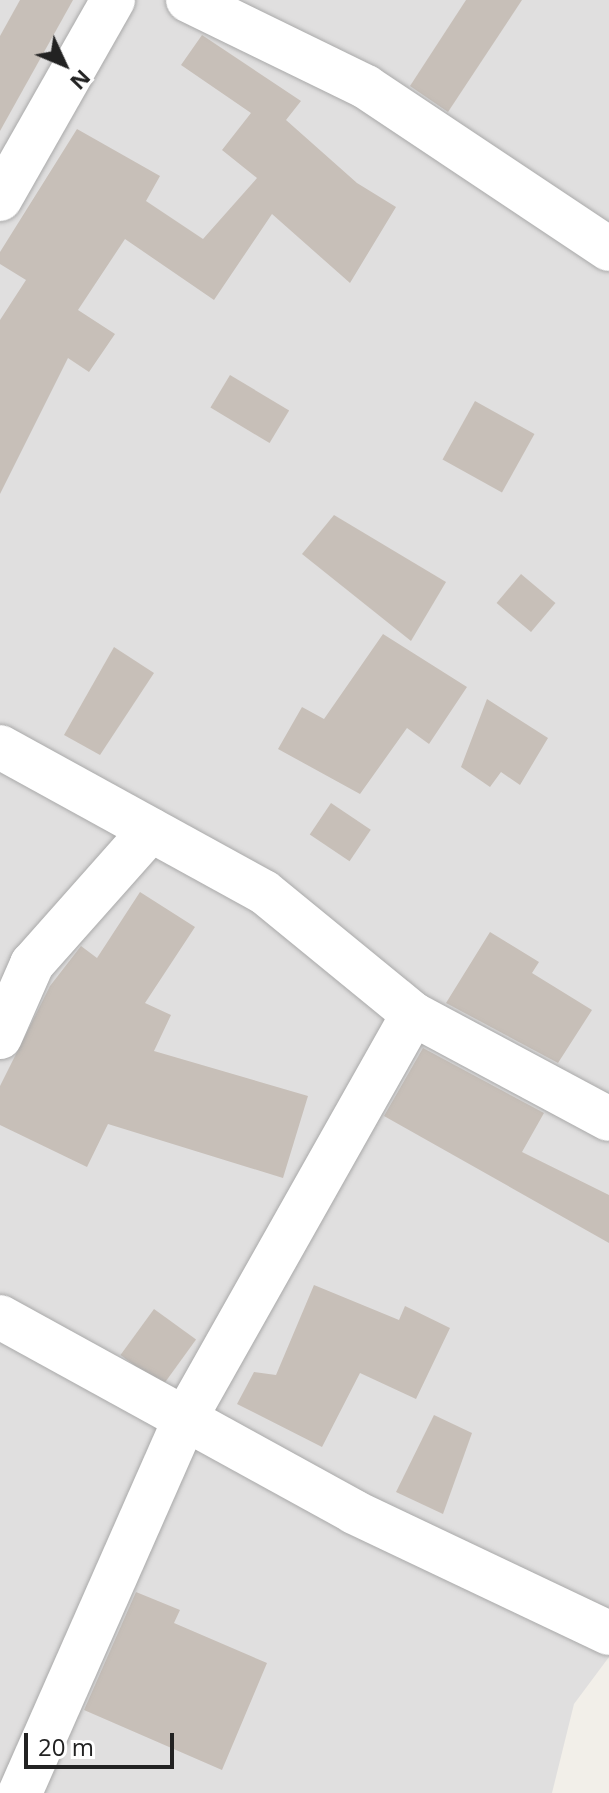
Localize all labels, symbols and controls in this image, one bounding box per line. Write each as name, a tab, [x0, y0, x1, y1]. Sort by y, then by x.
north arrow	[24, 24, 104, 104]
text: N	[64, 64, 98, 98]
scale bar	[28, 1717, 178, 1767]
text: 20 m	[38, 1730, 94, 1763]

